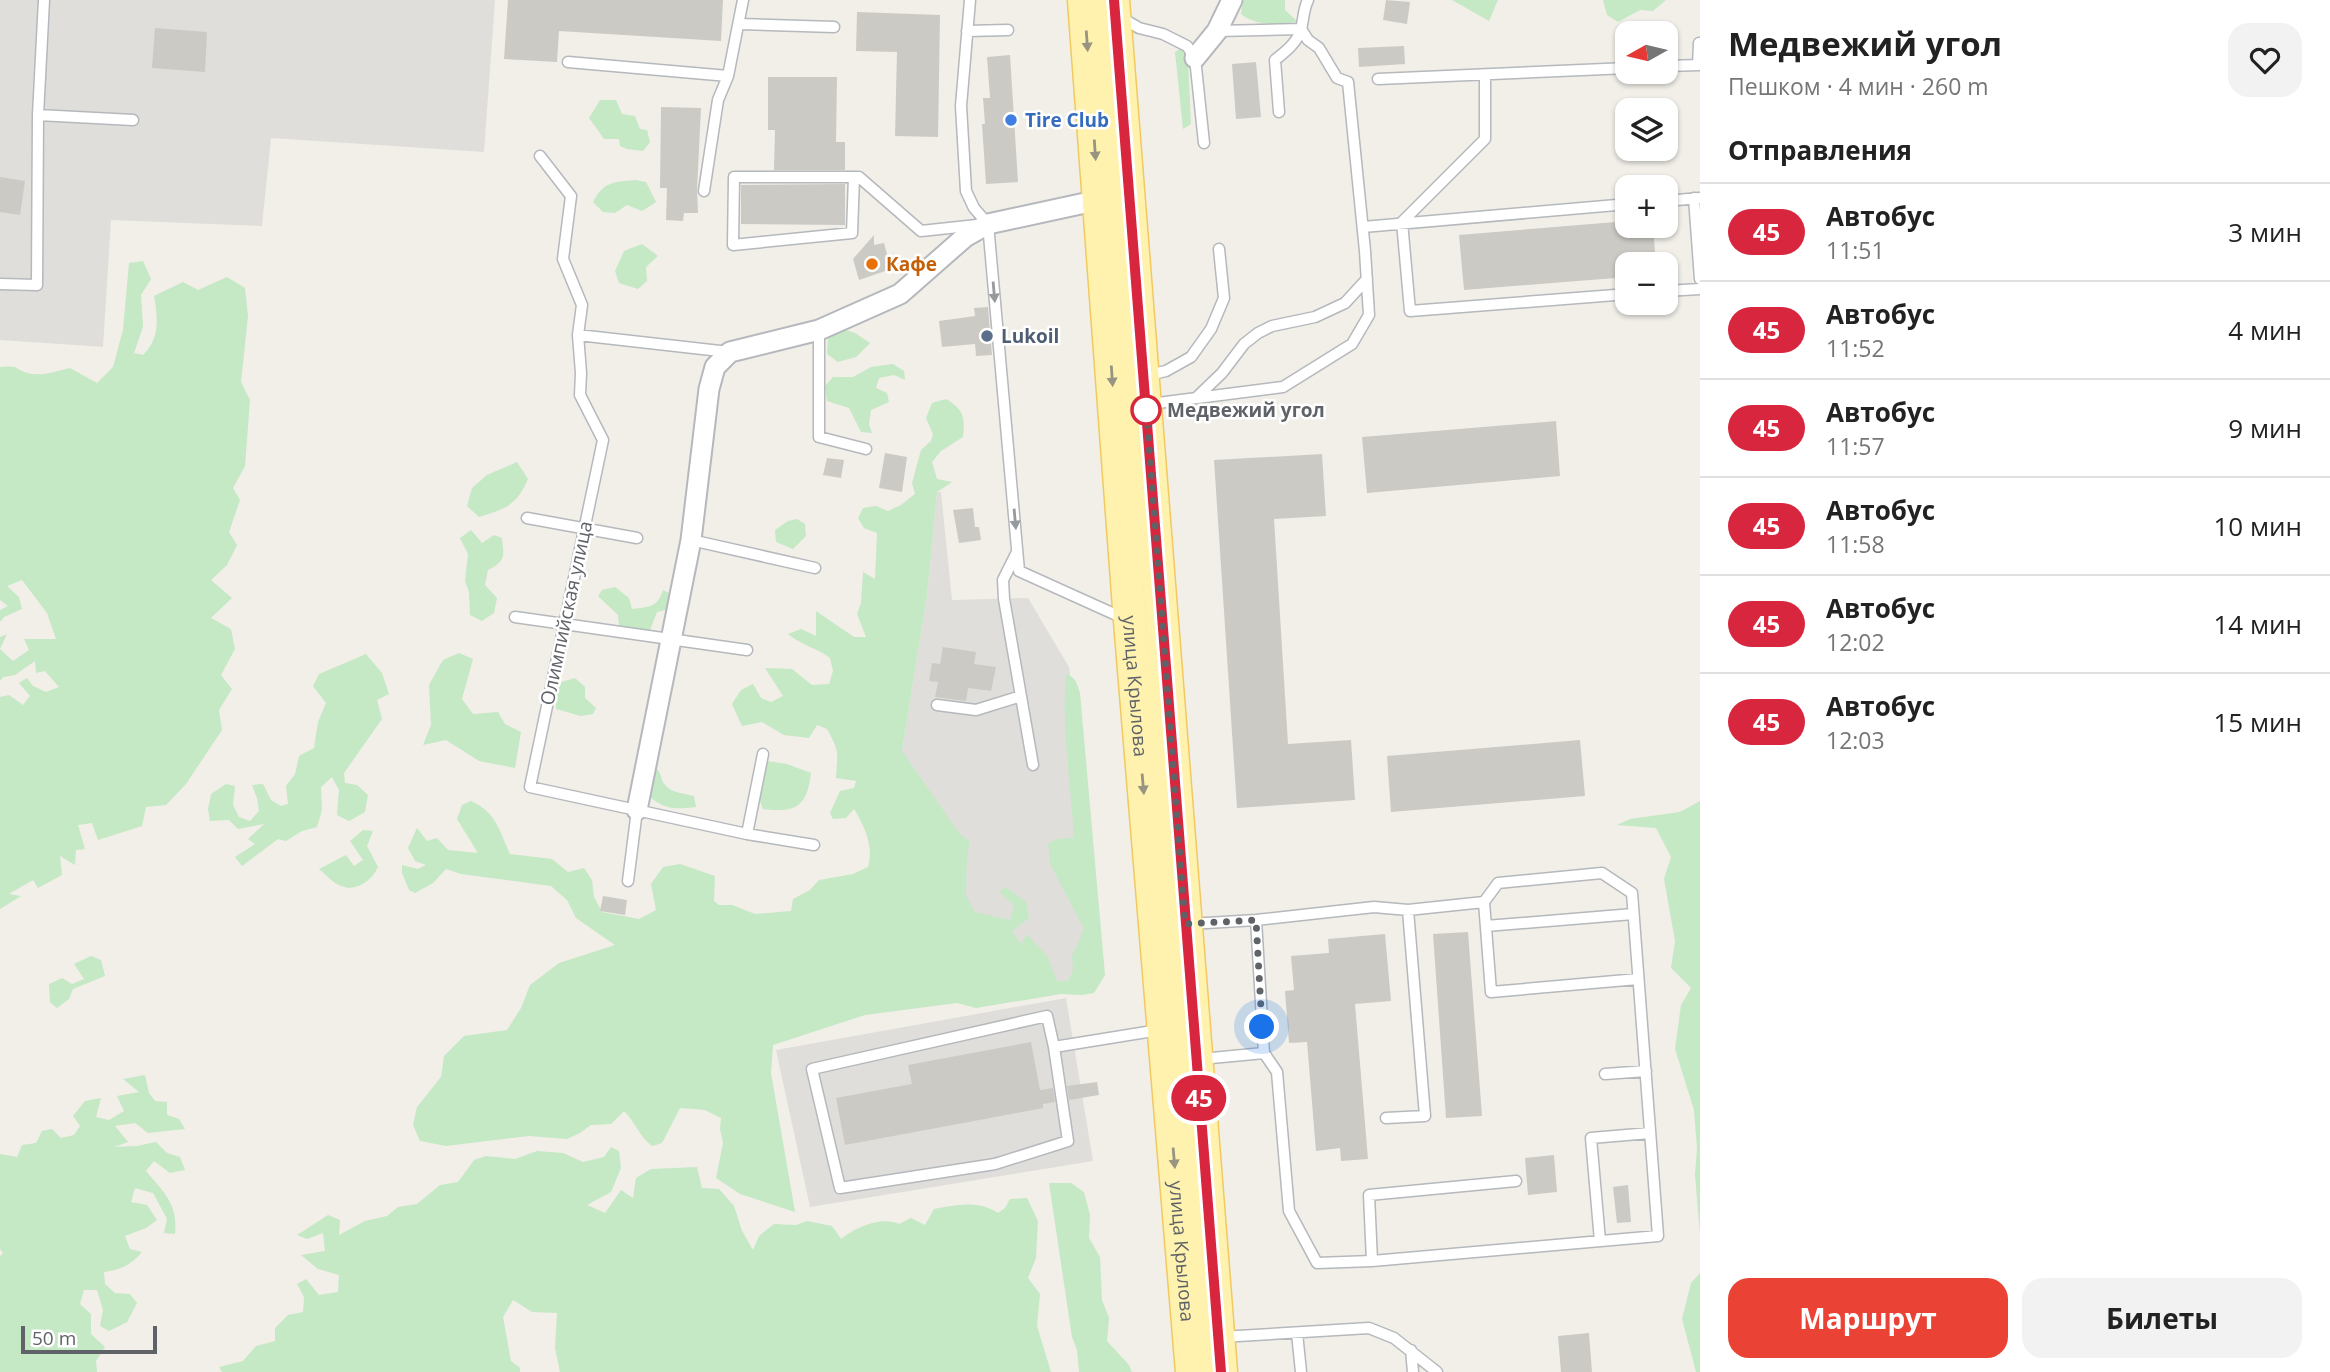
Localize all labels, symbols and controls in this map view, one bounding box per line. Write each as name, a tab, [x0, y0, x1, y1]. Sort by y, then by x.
north arrow	[1615, 21, 1678, 84]
map controls	[1615, 21, 1678, 315]
text: Медвежий угол	[1728, 21, 2002, 66]
button: heart	[2228, 23, 2302, 97]
one-way arrow	[1082, 30, 1093, 52]
text: Пешком · 4 мин · 260 m	[1728, 70, 1989, 102]
button: layers	[1615, 98, 1678, 161]
place label: Tire Club	[1025, 107, 1109, 133]
marker: Tire Club	[1003, 112, 1019, 128]
text: Отправления	[1728, 132, 1912, 168]
one-way arrow	[1090, 139, 1101, 161]
button: +	[1615, 175, 1678, 238]
text: Автобус	[1826, 198, 1935, 234]
text: 3 мин	[2228, 214, 2302, 250]
text: 45	[1753, 215, 1780, 248]
text: 11:51	[1826, 234, 1885, 266]
place label: Кафе	[886, 251, 937, 277]
button: −	[1615, 252, 1678, 315]
marker: Кафе	[864, 256, 880, 272]
one-way arrow	[989, 282, 1000, 304]
text: Автобус	[1826, 296, 1935, 332]
text: 4 мин	[2228, 312, 2302, 348]
text: 45	[1753, 313, 1780, 346]
place label: Lukoil	[1001, 323, 1059, 349]
marker: Lukoil	[979, 328, 995, 344]
text: 11:52	[1826, 332, 1885, 364]
one-way arrow	[1107, 366, 1118, 388]
text: Автобус	[1826, 394, 1935, 430]
marker: Медвежий угол	[1131, 395, 1161, 425]
place label: Медвежий угол	[1167, 397, 1325, 423]
text: 9 мин	[2228, 410, 2302, 446]
text: 45	[1753, 411, 1780, 444]
text: 11:57	[1826, 430, 1885, 462]
text: Автобус	[1826, 492, 1935, 528]
one-way arrow	[1010, 508, 1021, 530]
text: 10 мин	[2213, 508, 2302, 544]
text: 45	[1753, 509, 1780, 542]
street label: Олимпийская улица	[534, 519, 598, 707]
text: 11:58	[1826, 528, 1885, 560]
text: Автобус	[1826, 590, 1935, 626]
text: 14 мин	[2213, 606, 2302, 642]
text: 45	[1753, 607, 1780, 640]
street label: улица Крылова	[1117, 615, 1154, 758]
text: 12:02	[1826, 626, 1885, 658]
text: Автобус	[1826, 688, 1935, 724]
text: 15 мин	[2213, 704, 2302, 740]
text: 45	[1753, 705, 1780, 738]
text: 12:03	[1826, 724, 1885, 756]
one-way arrow	[1138, 774, 1149, 796]
your location	[1244, 1009, 1279, 1044]
line badge: 45	[1168, 1075, 1230, 1121]
text: 45	[1185, 1081, 1213, 1114]
one-way arrow	[1169, 1147, 1180, 1169]
street label: улица Крылова	[1163, 1180, 1201, 1323]
button: Маршрут	[1728, 1278, 2008, 1358]
button: Билеты	[2022, 1278, 2302, 1358]
scale bar	[21, 1323, 158, 1355]
text: 50 m	[32, 1325, 76, 1351]

